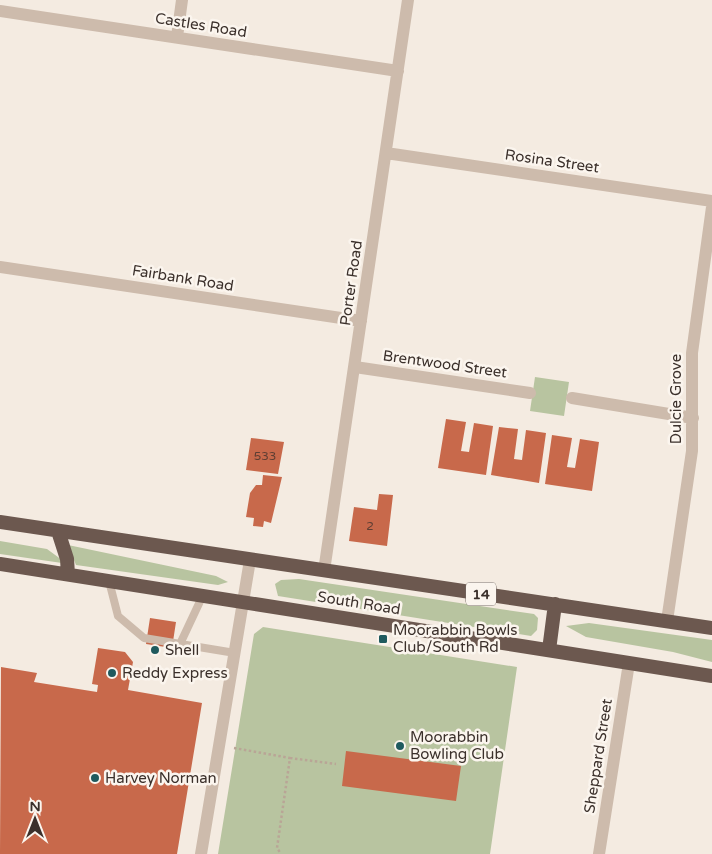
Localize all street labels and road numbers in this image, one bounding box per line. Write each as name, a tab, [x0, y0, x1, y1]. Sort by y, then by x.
street label: Castles Road	[154, 9, 248, 41]
street label: Rosina Street	[504, 145, 601, 177]
street label: Porter Road	[336, 239, 366, 327]
street label: Fairbank Road	[131, 261, 235, 295]
street label: Brentwood Street	[382, 346, 508, 382]
street label: Dulcie Grove	[667, 354, 685, 444]
road number: 14	[466, 582, 496, 606]
street label: South Road	[316, 588, 402, 618]
street label: Sheppard Street	[580, 697, 616, 815]

